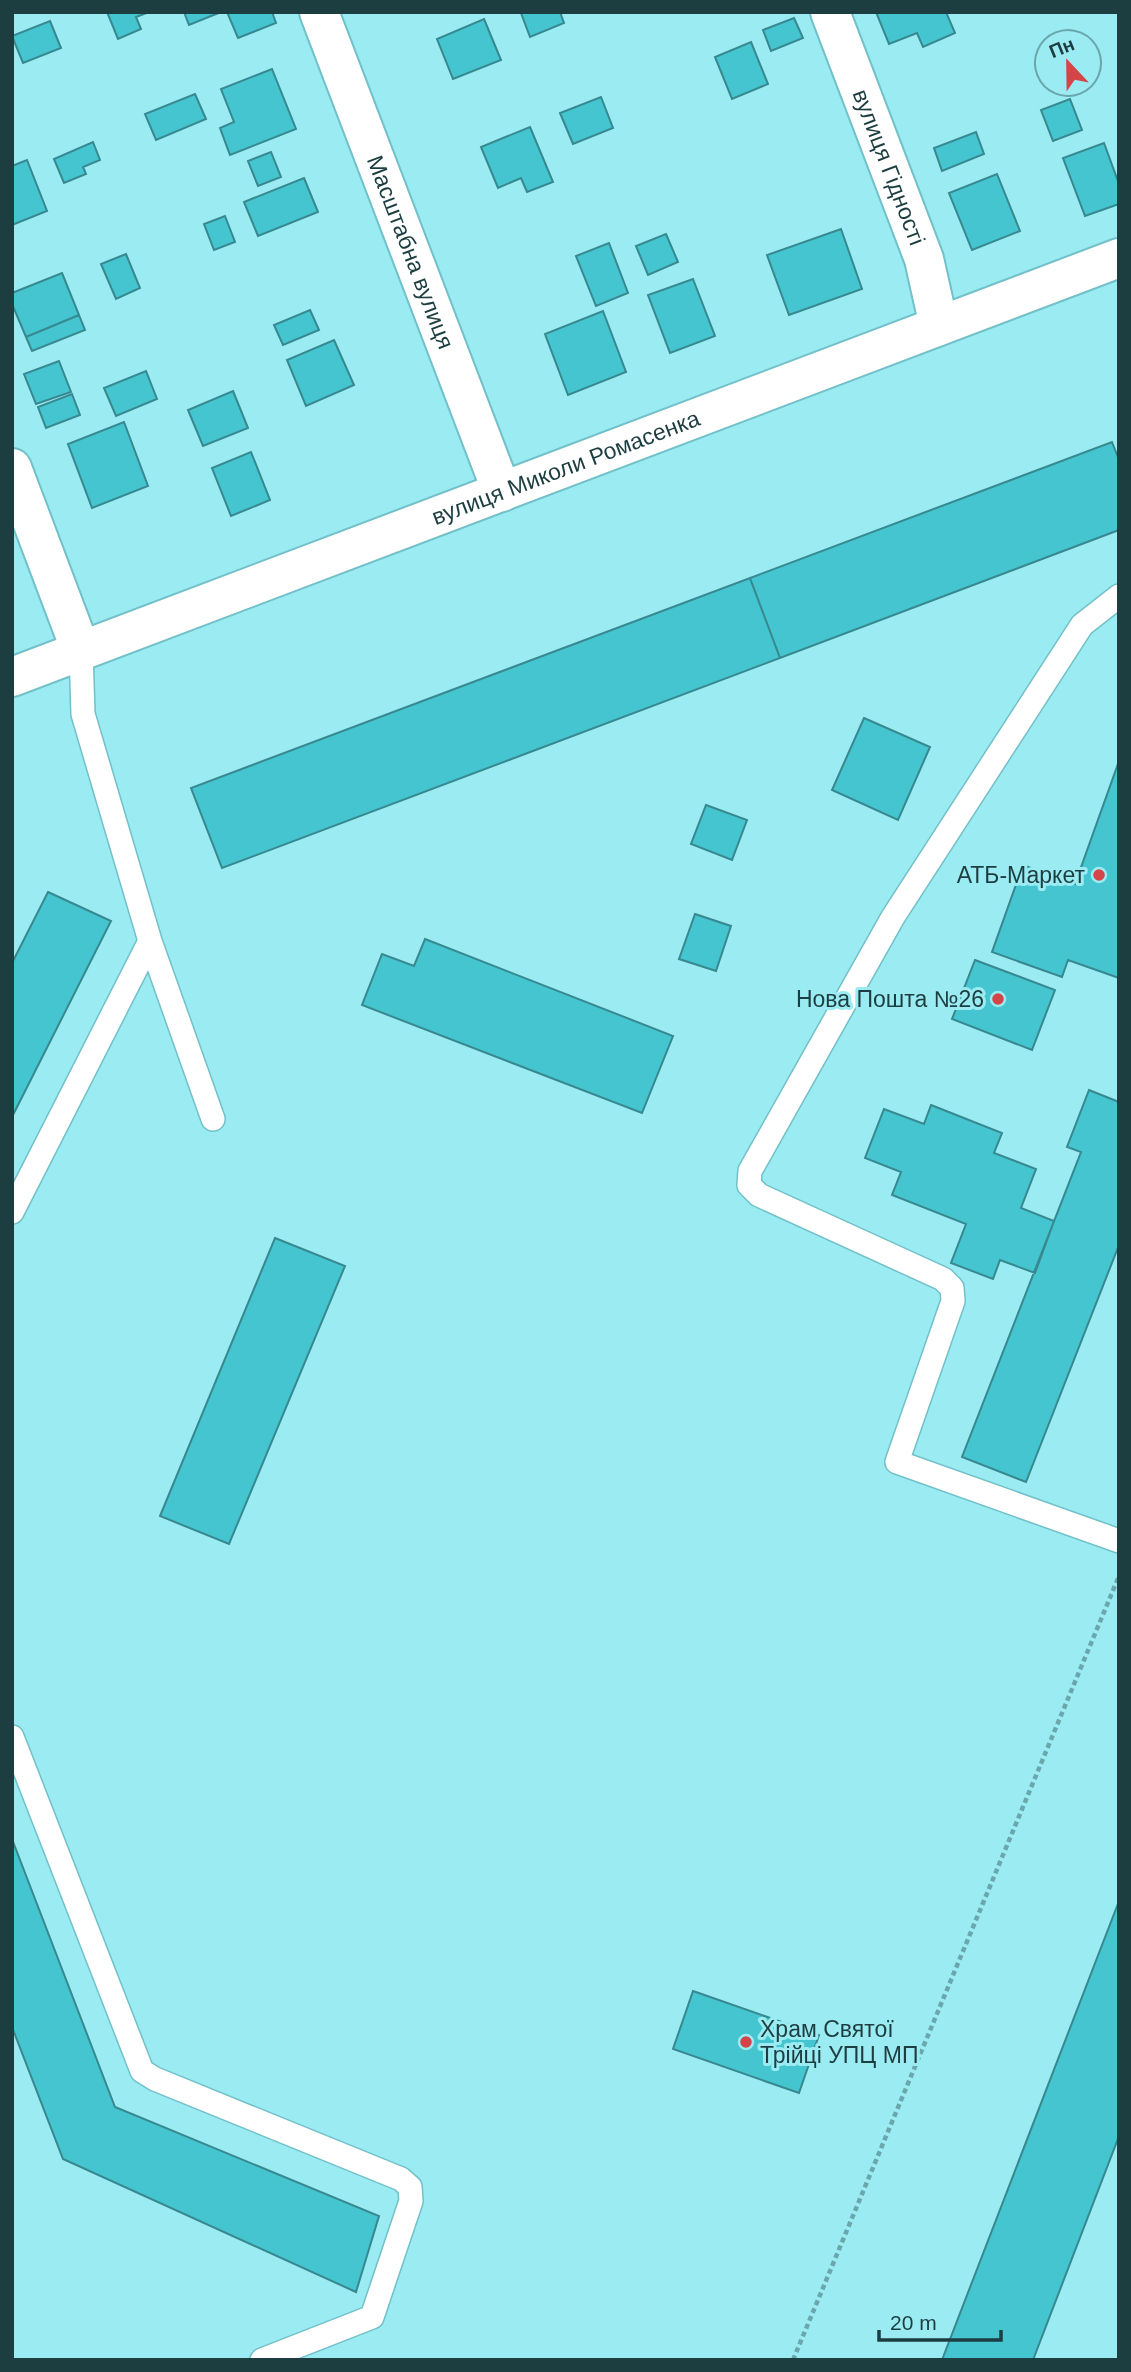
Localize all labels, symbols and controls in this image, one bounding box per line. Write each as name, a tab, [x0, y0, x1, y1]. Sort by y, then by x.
north arrow	[1033, 28, 1103, 98]
text: Пн	[1046, 33, 1077, 62]
street label: вулиця Гідності	[848, 86, 930, 249]
street label: Масштабна вулиця	[362, 152, 459, 353]
street label: вулиця Миколи Ромасенка	[428, 405, 703, 530]
place label: АТБ-Маркет	[957, 862, 1085, 888]
marker: АТБ-Маркет	[1091, 867, 1107, 883]
place label: Нова Пошта №26	[796, 986, 984, 1012]
marker: Нова Пошта №26	[990, 991, 1006, 1007]
place label: Храм Святої Трійці УПЦ МП	[760, 2016, 918, 2068]
marker: Храм Святої Трійці УПЦ МП	[738, 2034, 754, 2050]
scale bar	[879, 2298, 1002, 2342]
text: 20 m	[890, 2311, 937, 2334]

